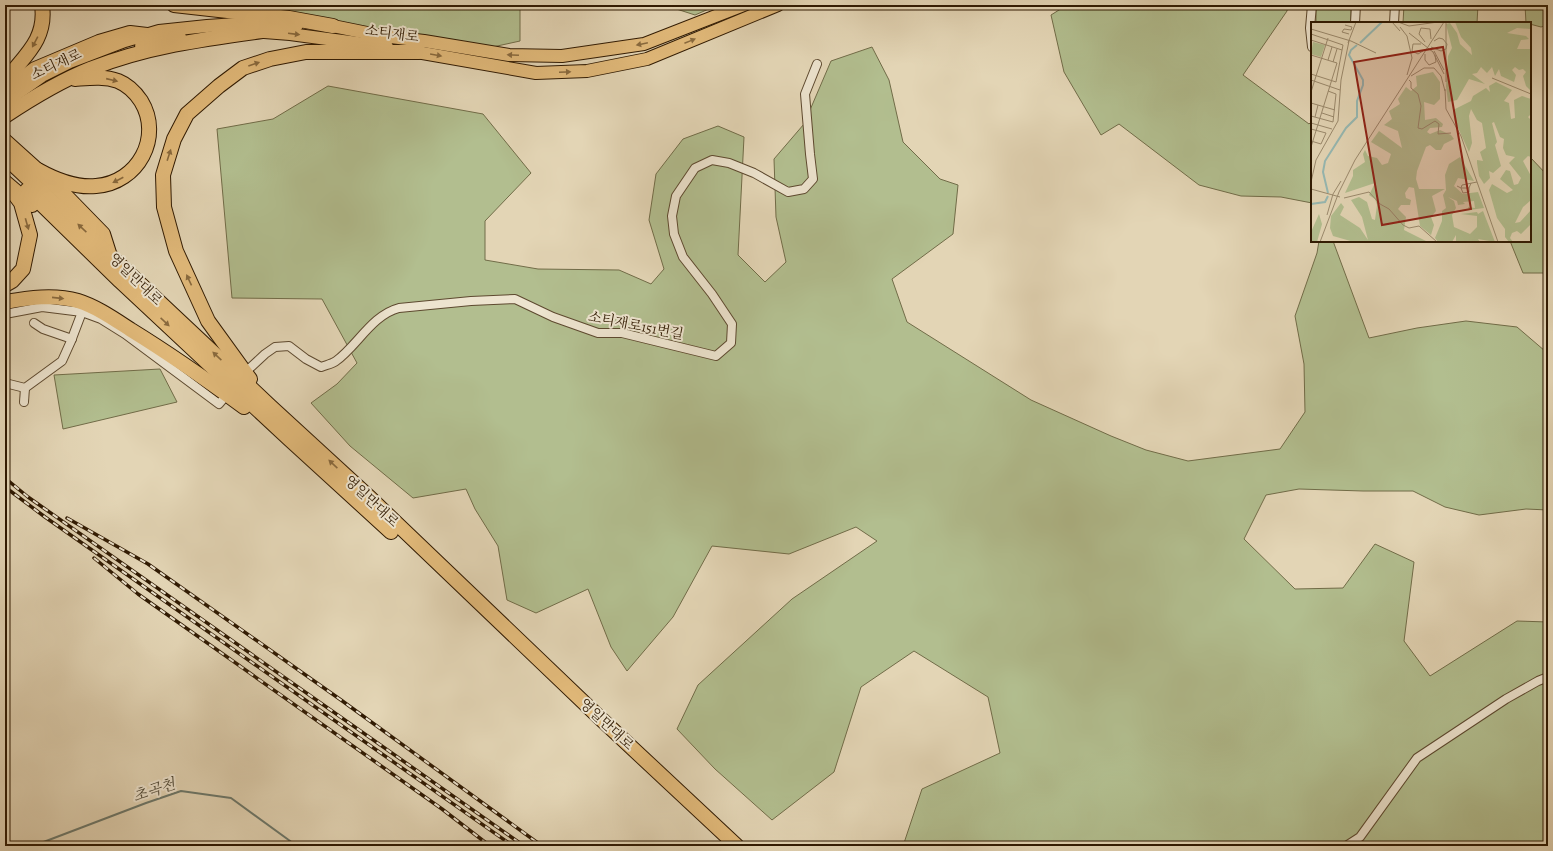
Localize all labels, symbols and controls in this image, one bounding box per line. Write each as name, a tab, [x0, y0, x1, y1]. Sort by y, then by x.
street label: 소티재로	[364, 20, 421, 47]
inset map	[1311, 22, 1531, 242]
one-way arrow	[288, 31, 300, 38]
one-way arrow	[32, 37, 38, 48]
one-way arrow	[684, 38, 695, 44]
one-way arrow	[636, 41, 648, 47]
street label: 소티재로	[28, 44, 85, 84]
one-way arrow	[430, 52, 442, 58]
one-way arrow	[506, 52, 519, 58]
one-way arrow	[249, 61, 261, 67]
one-way arrow	[558, 68, 571, 75]
one-way arrow	[105, 78, 118, 84]
one-way arrow	[166, 149, 172, 161]
one-way arrow	[112, 176, 124, 183]
one-way arrow	[24, 219, 30, 231]
one-way arrow	[77, 224, 87, 233]
street label: 영일만대로	[105, 249, 167, 310]
one-way arrow	[186, 274, 192, 285]
one-way arrow	[52, 294, 64, 301]
street label: 소티재로151번길	[587, 307, 685, 344]
one-way arrow	[160, 317, 169, 326]
one-way arrow	[212, 351, 222, 361]
one-way arrow	[327, 459, 338, 468]
street label: 영일만대로	[340, 471, 403, 532]
street label: 영일만대로	[575, 694, 638, 755]
water label: 초곡천	[130, 773, 179, 806]

